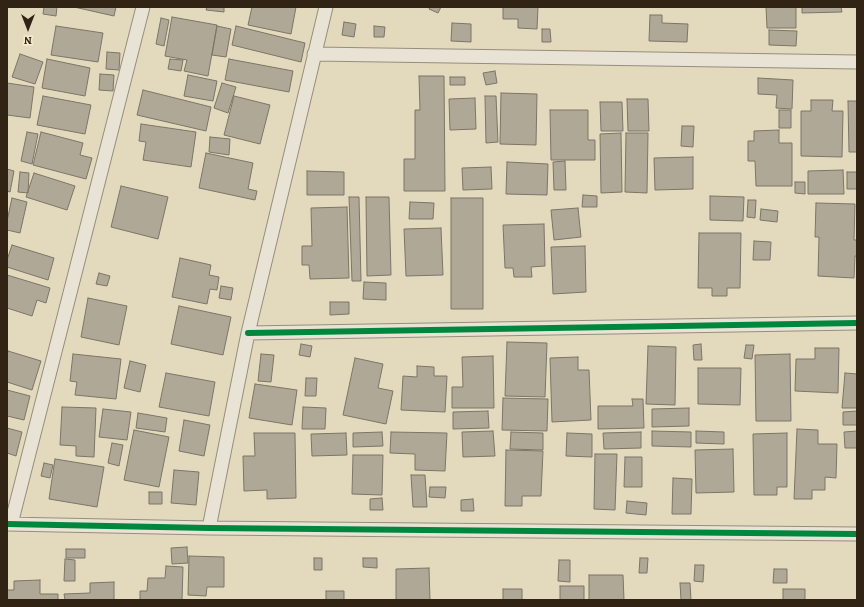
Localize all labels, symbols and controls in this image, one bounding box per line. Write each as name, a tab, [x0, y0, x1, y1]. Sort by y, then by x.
north arrow	[8, 8, 48, 48]
text: N	[24, 33, 32, 48]

